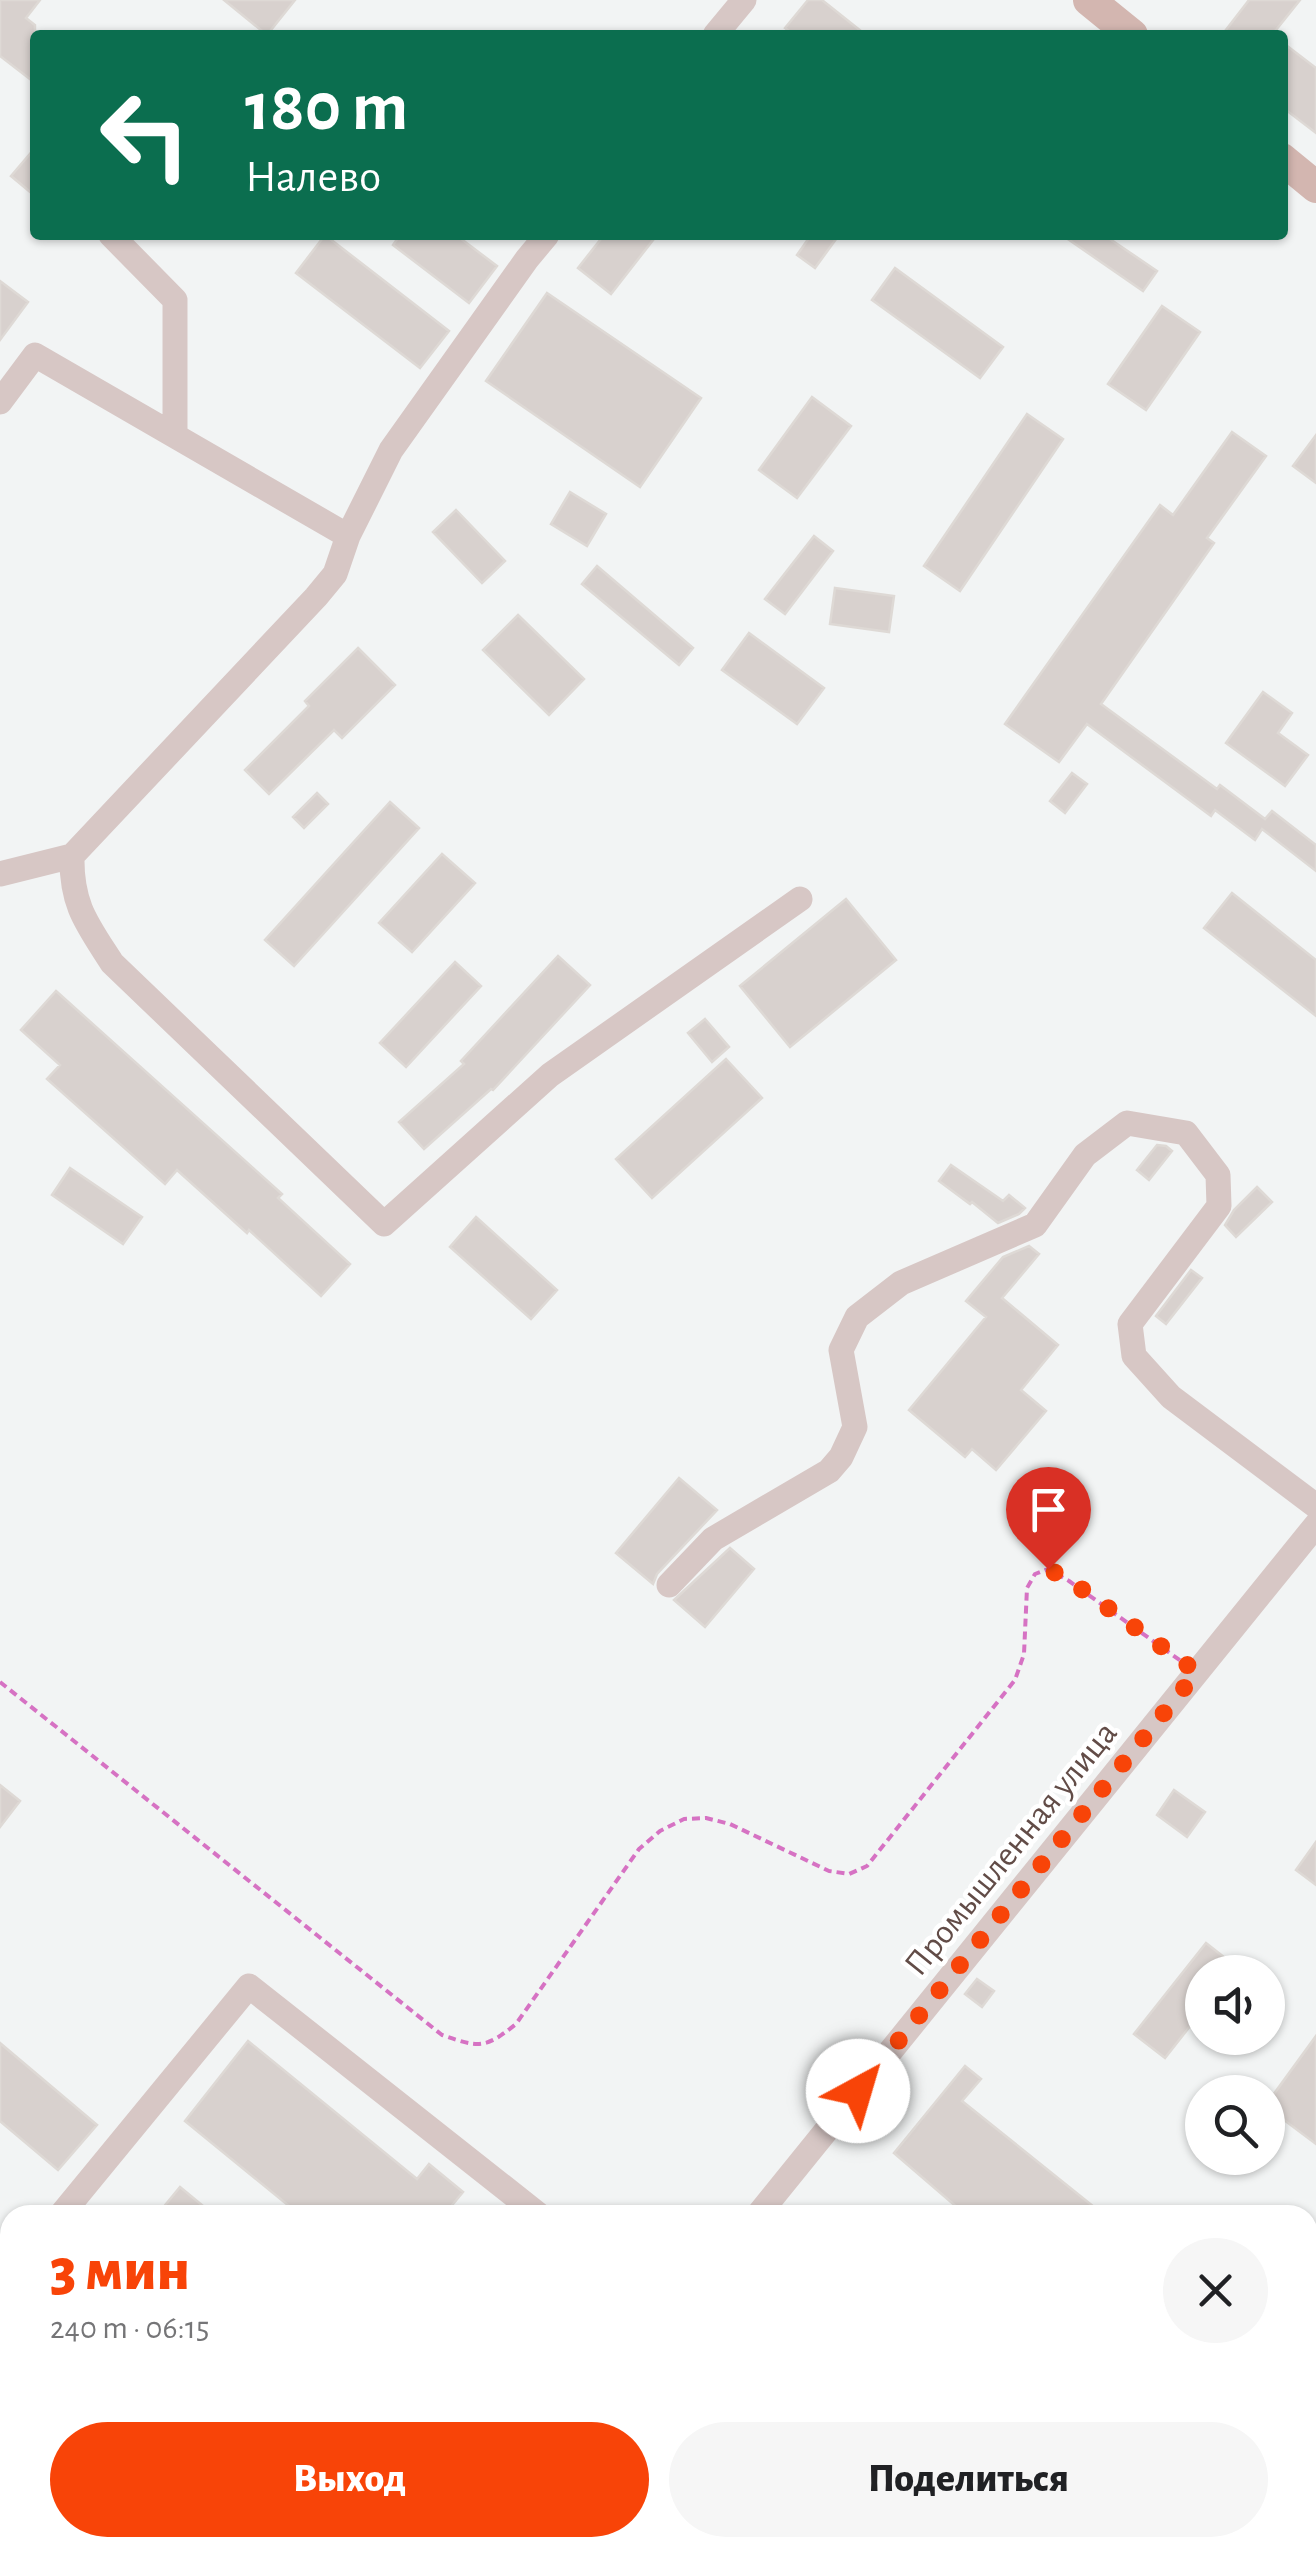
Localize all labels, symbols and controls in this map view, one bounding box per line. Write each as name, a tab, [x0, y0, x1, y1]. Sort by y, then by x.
icon: left	[80, 70, 210, 200]
text: 180 m	[245, 73, 408, 143]
text: Налево	[245, 155, 381, 200]
pin	[1006, 1467, 1091, 1570]
icon: arrive	[1021, 1482, 1076, 1537]
street label: Промышленная улица	[898, 1715, 1124, 1983]
map controls	[1185, 1955, 1285, 2175]
button: sound	[1185, 1955, 1285, 2055]
position arrow	[806, 2039, 910, 2143]
button: search	[1185, 2075, 1285, 2175]
button: close	[1163, 2238, 1268, 2343]
text: 3 мин	[50, 2241, 190, 2301]
text: 240 m · 06:15	[50, 2312, 209, 2344]
button: Выход	[50, 2422, 649, 2537]
button: Поделиться	[669, 2422, 1268, 2537]

